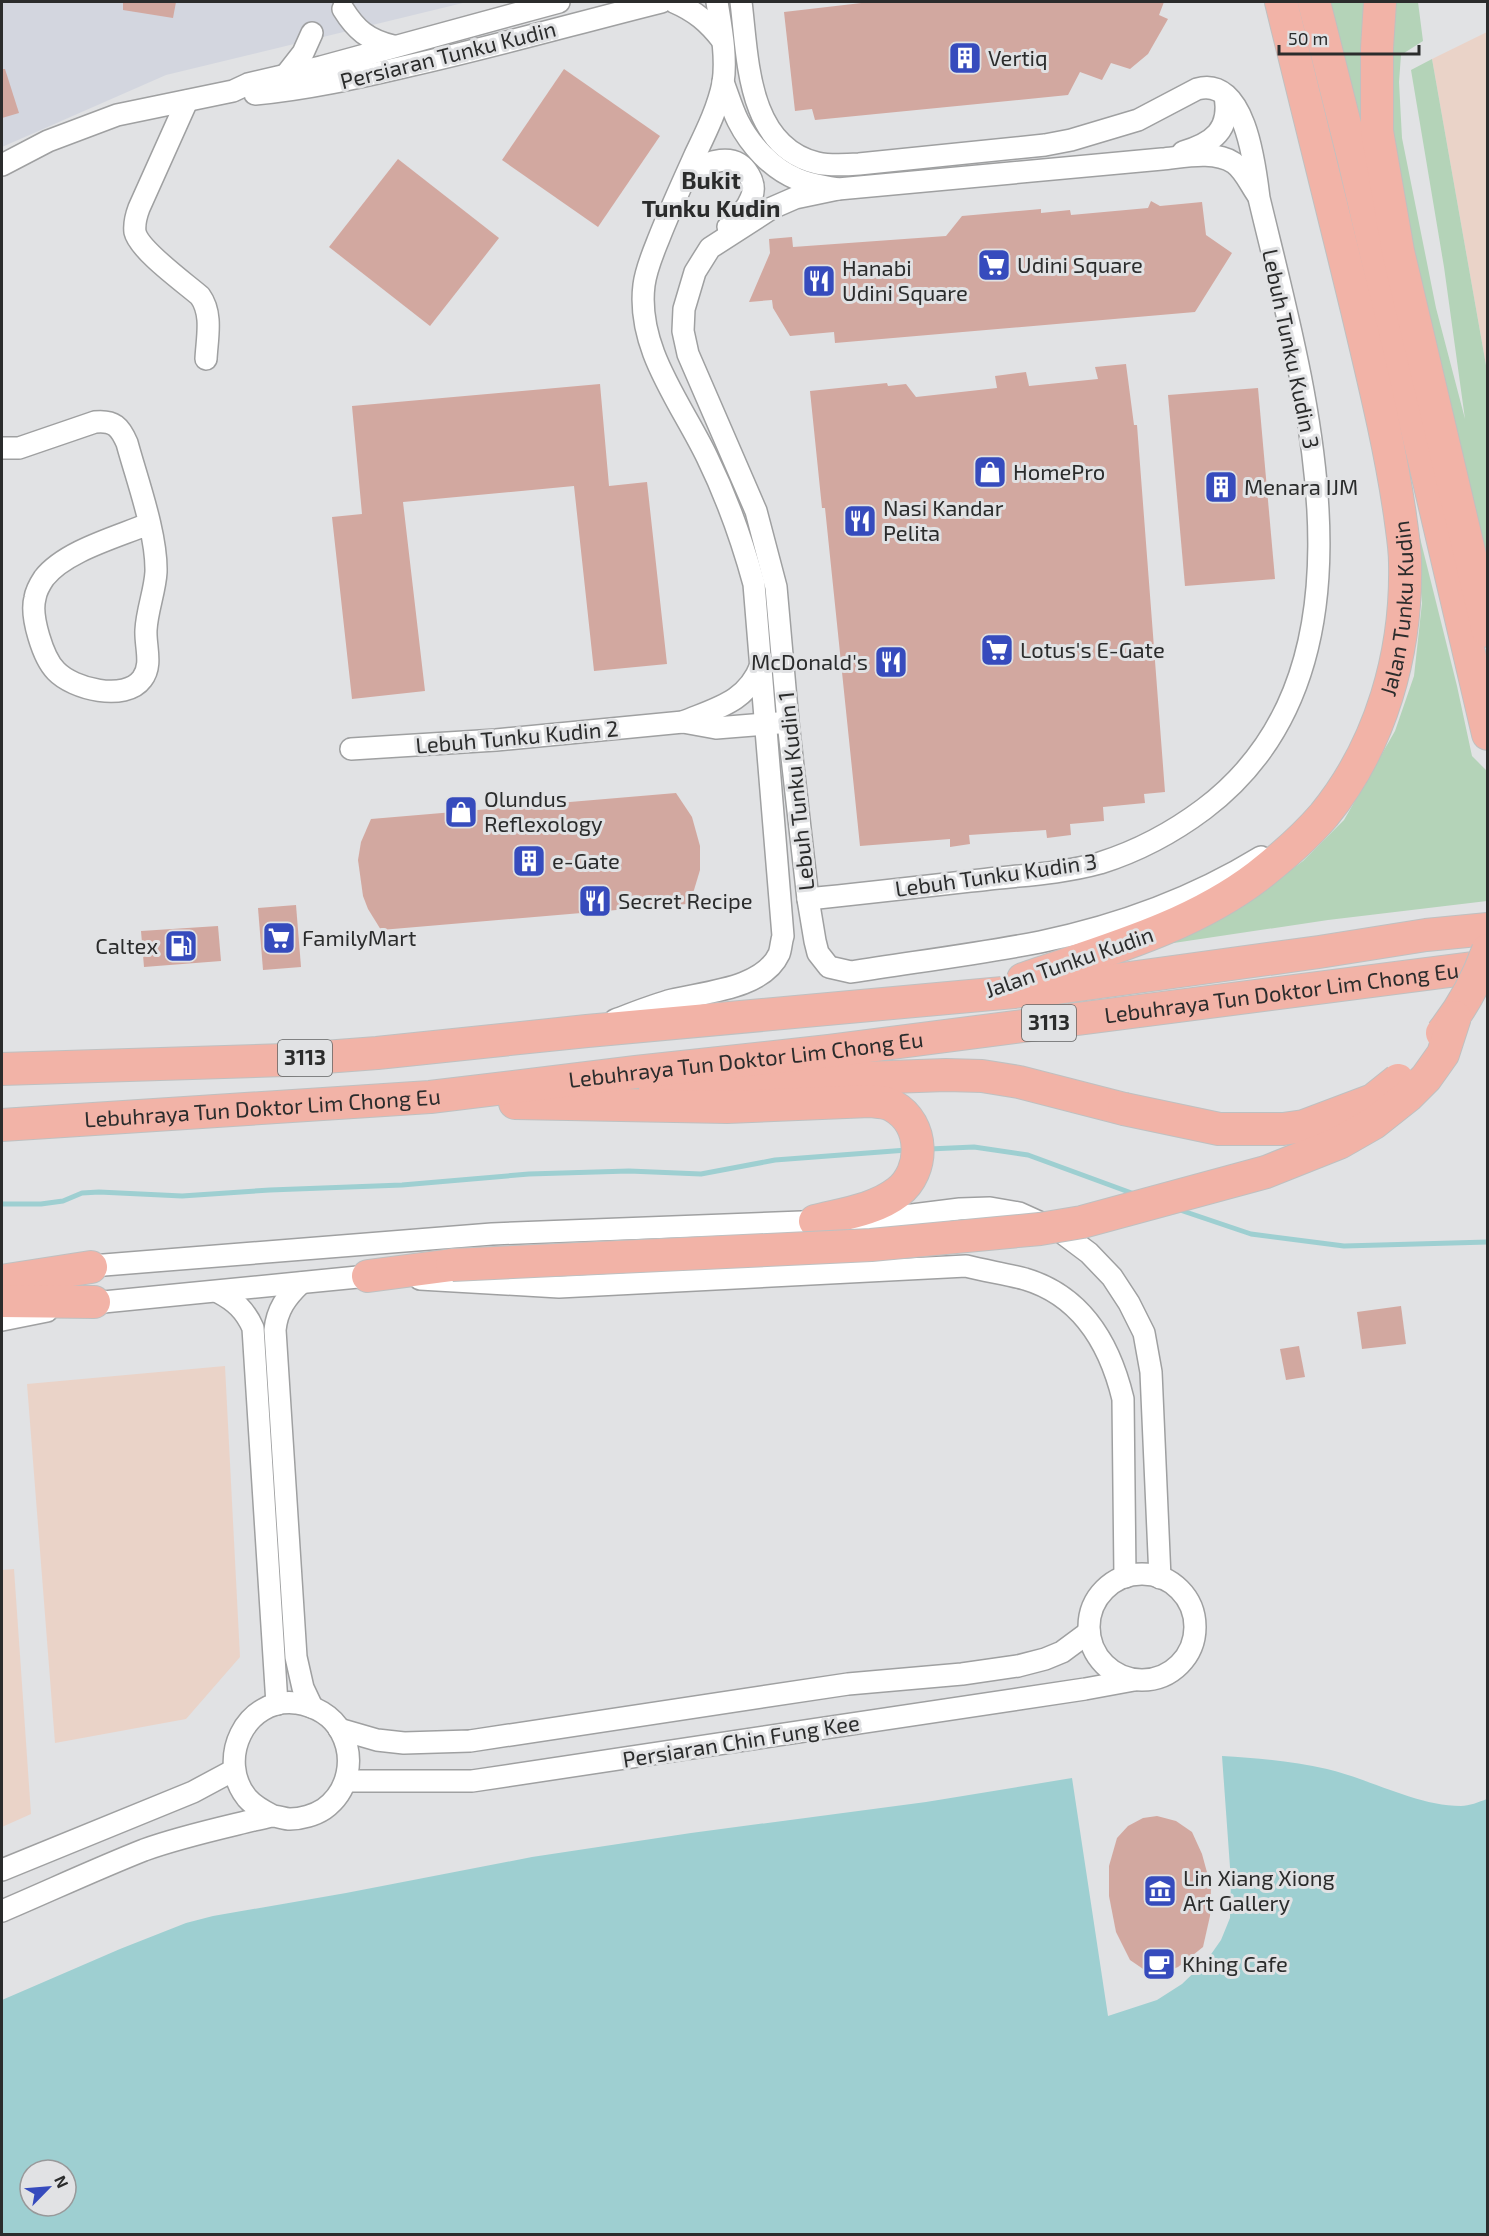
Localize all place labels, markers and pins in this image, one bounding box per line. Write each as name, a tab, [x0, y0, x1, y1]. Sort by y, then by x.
building icon: Vertiq	[947, 40, 983, 76]
place label: Vertiq	[988, 44, 1048, 70]
supermarket icon: Udini Square	[976, 247, 1012, 283]
place label: Udini Square	[1017, 251, 1143, 277]
place label: Hanabi Udini Square	[842, 254, 968, 305]
restaurant icon: Hanabi Udini Square	[801, 263, 837, 299]
shop icon: HomePro	[972, 454, 1008, 490]
place label: HomePro	[1013, 458, 1105, 484]
building icon: Menara IJM	[1203, 469, 1239, 505]
place label: Menara IJM	[1244, 473, 1358, 499]
place label: Nasi Kandar Pelita	[883, 494, 1004, 545]
restaurant icon: Nasi Kandar Pelita	[842, 503, 878, 539]
supermarket icon: Lotus's E-Gate	[979, 632, 1015, 668]
place label: Lotus's E-Gate	[1020, 636, 1165, 662]
restaurant icon: McDonald's	[873, 644, 909, 680]
place label: McDonald's	[751, 648, 868, 674]
place label: Olundus Reflexology	[484, 785, 603, 836]
shop icon: Olundus Reflexology	[443, 794, 479, 830]
building icon: e-Gate	[511, 843, 547, 879]
place label: e-Gate	[552, 847, 620, 873]
restaurant icon: Secret Recipe	[577, 883, 613, 919]
place label: Secret Recipe	[618, 887, 753, 913]
supermarket icon: FamilyMart	[261, 920, 297, 956]
place label: FamilyMart	[302, 924, 416, 950]
fuel station icon: Caltex	[163, 928, 199, 964]
place label: Caltex	[95, 932, 158, 958]
place label: Lin Xiang Xiong Art Gallery	[1183, 1864, 1335, 1915]
museum icon: Lin Xiang Xiong Art Gallery	[1142, 1873, 1178, 1909]
cafe icon: Khing Cafe	[1141, 1946, 1177, 1982]
place label: Khing Cafe	[1182, 1950, 1288, 1976]

